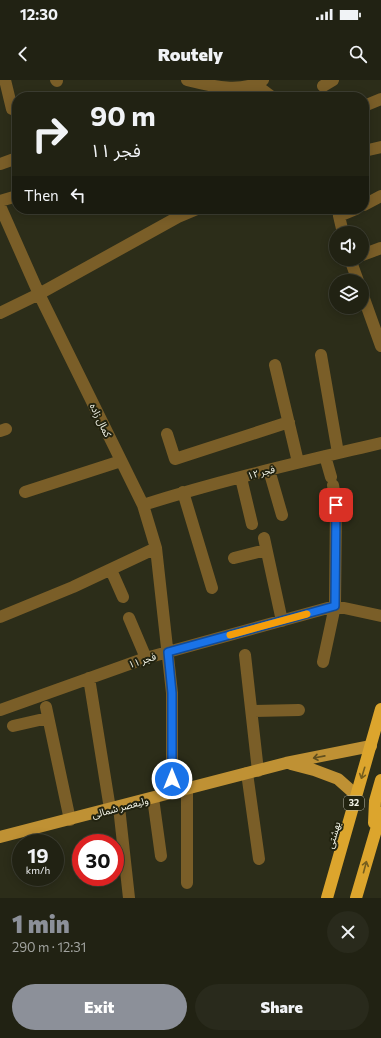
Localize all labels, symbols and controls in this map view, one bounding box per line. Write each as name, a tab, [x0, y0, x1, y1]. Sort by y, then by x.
text: 12:30	[20, 5, 58, 23]
icon: back	[12, 43, 34, 65]
text: Routely	[158, 43, 223, 65]
icon: search	[347, 43, 369, 65]
text: 90 m	[90, 98, 156, 132]
icon: right	[24, 108, 76, 160]
text: فجر ۱۱	[90, 139, 141, 161]
icon: left	[67, 184, 89, 206]
text: Then	[24, 186, 59, 204]
map controls	[329, 226, 369, 314]
button: sound	[329, 226, 369, 266]
button: layers	[329, 274, 369, 314]
street label: کمال زاده	[87, 401, 115, 440]
street label: فجر ۱۲	[246, 462, 277, 482]
pin	[319, 488, 353, 522]
icon: arrive	[325, 494, 347, 516]
street label: فجر ۱۱	[127, 650, 158, 671]
one-way arrow	[313, 753, 326, 761]
position arrow	[151, 758, 193, 800]
one-way arrow	[359, 766, 366, 779]
street label: ولیعصر شمالی	[90, 794, 150, 821]
road number: 32	[344, 796, 364, 810]
street label: بهشتی	[323, 820, 343, 850]
speed limit sign: 30	[72, 834, 124, 886]
text: 19	[27, 843, 49, 867]
one-way arrow	[362, 861, 369, 874]
text: km/h	[26, 864, 50, 876]
text: 1 min	[12, 909, 70, 938]
button: close	[327, 911, 369, 953]
text: 290 m · 12:31	[12, 939, 86, 955]
button: Exit	[12, 984, 187, 1030]
button: Share	[195, 984, 369, 1030]

